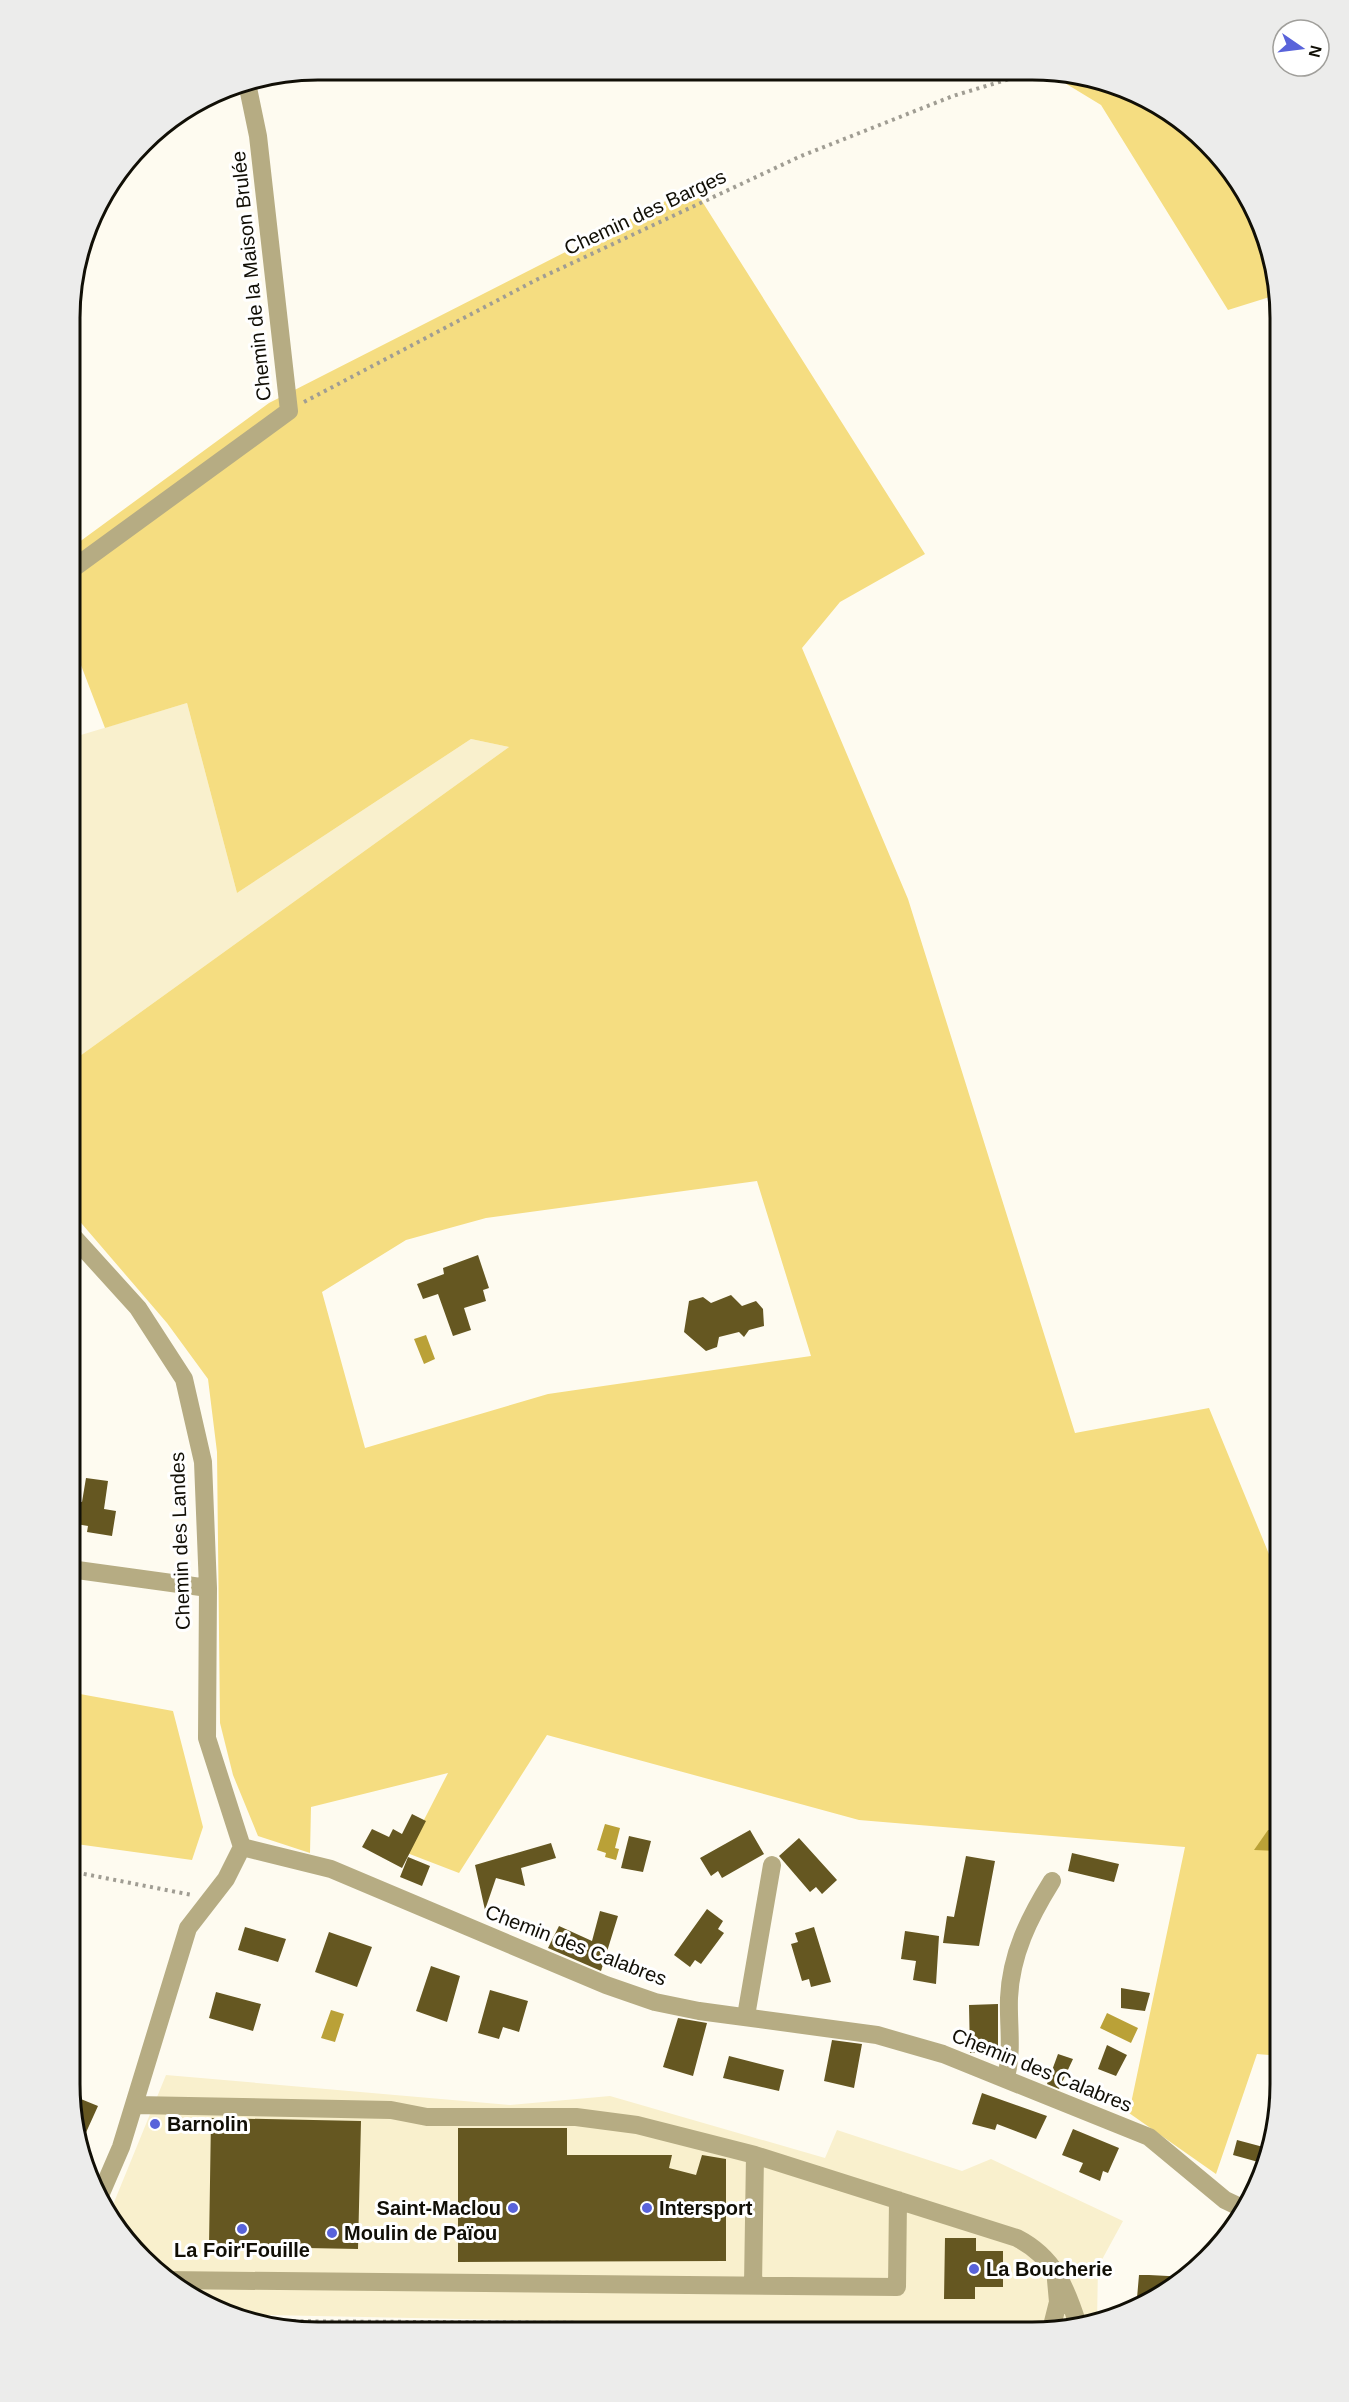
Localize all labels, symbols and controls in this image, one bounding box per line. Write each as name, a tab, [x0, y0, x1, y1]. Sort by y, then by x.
north arrow	[1271, 18, 1331, 78]
text: N	[1305, 44, 1325, 59]
street label: Chemin de la Maison Brulée	[227, 150, 275, 402]
street label: Chemin des Barges	[561, 165, 729, 259]
street label: Chemin des Landes	[166, 1452, 194, 1630]
street label: Chemin des Calabres	[482, 1900, 670, 1990]
street label: Chemin des Calabres	[949, 2024, 1135, 2116]
place label: Barnolin	[167, 2113, 248, 2135]
marker: Barnolin	[148, 2117, 162, 2131]
place label: Saint-Maclou	[377, 2197, 501, 2219]
place label: Intersport	[659, 2197, 753, 2219]
marker: Saint-Maclou	[506, 2201, 520, 2215]
marker: Intersport	[640, 2201, 654, 2215]
marker: La Foir'Fouille	[235, 2222, 249, 2236]
place label: Moulin de Païou	[344, 2222, 497, 2244]
marker: Moulin de Païou	[325, 2226, 339, 2240]
place label: La Foir'Fouille	[174, 2239, 310, 2261]
place label: La Boucherie	[986, 2258, 1113, 2280]
marker: La Boucherie	[967, 2262, 981, 2276]

